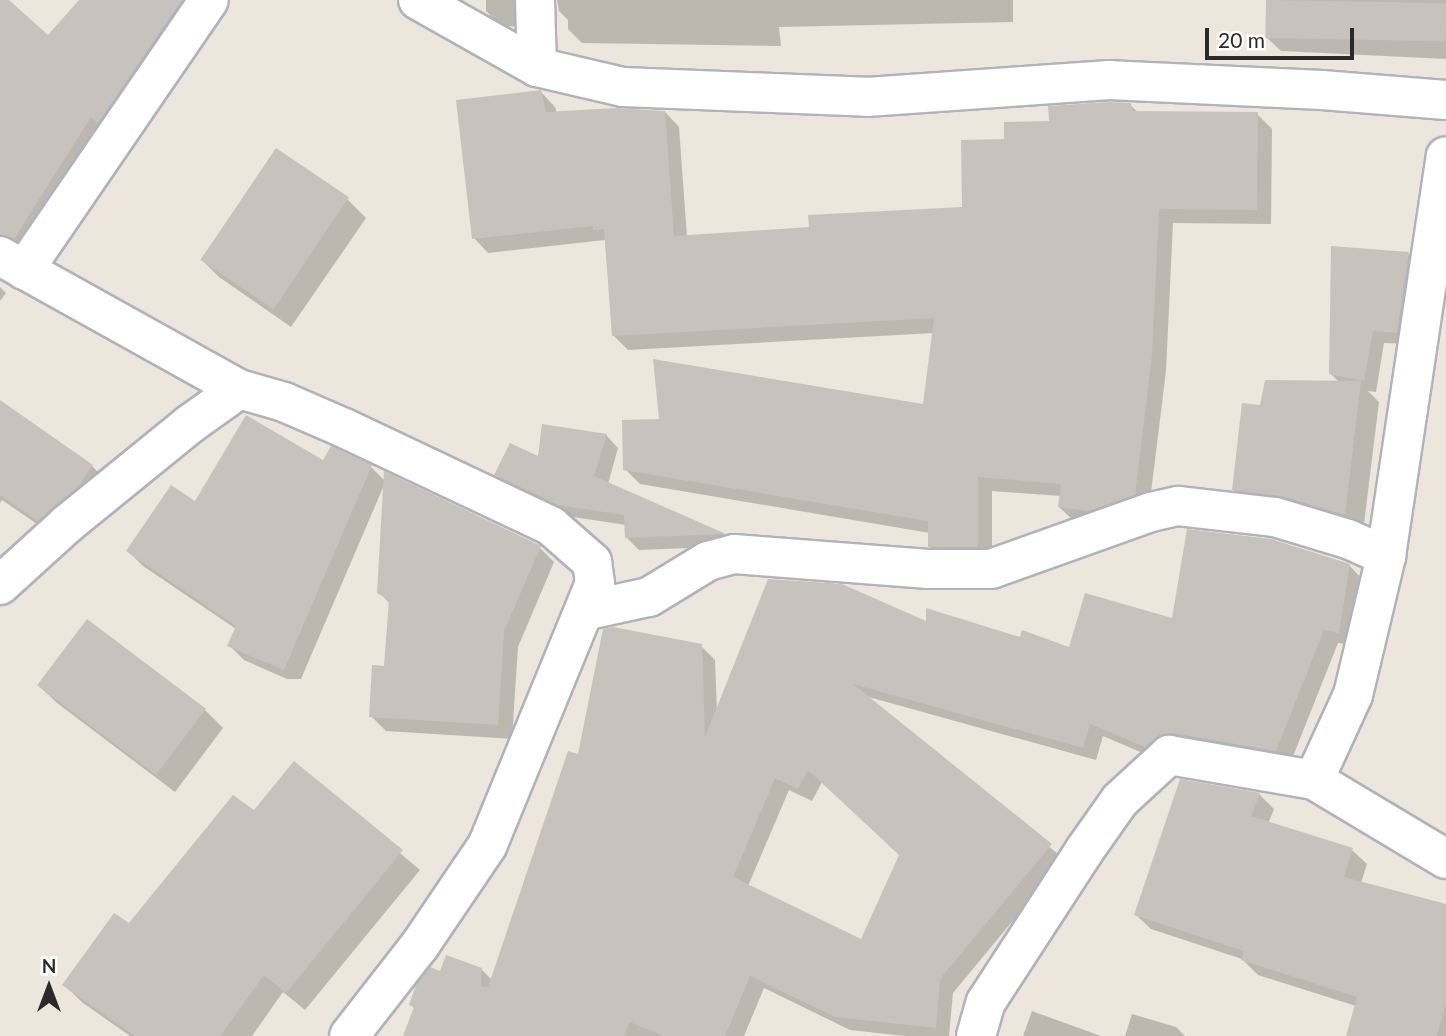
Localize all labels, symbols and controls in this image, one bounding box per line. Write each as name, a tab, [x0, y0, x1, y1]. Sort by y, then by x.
scale bar	[1208, 14, 1357, 58]
text: 20 m	[1218, 27, 1265, 52]
north arrow	[14, 952, 84, 1022]
text: N	[42, 954, 56, 977]

